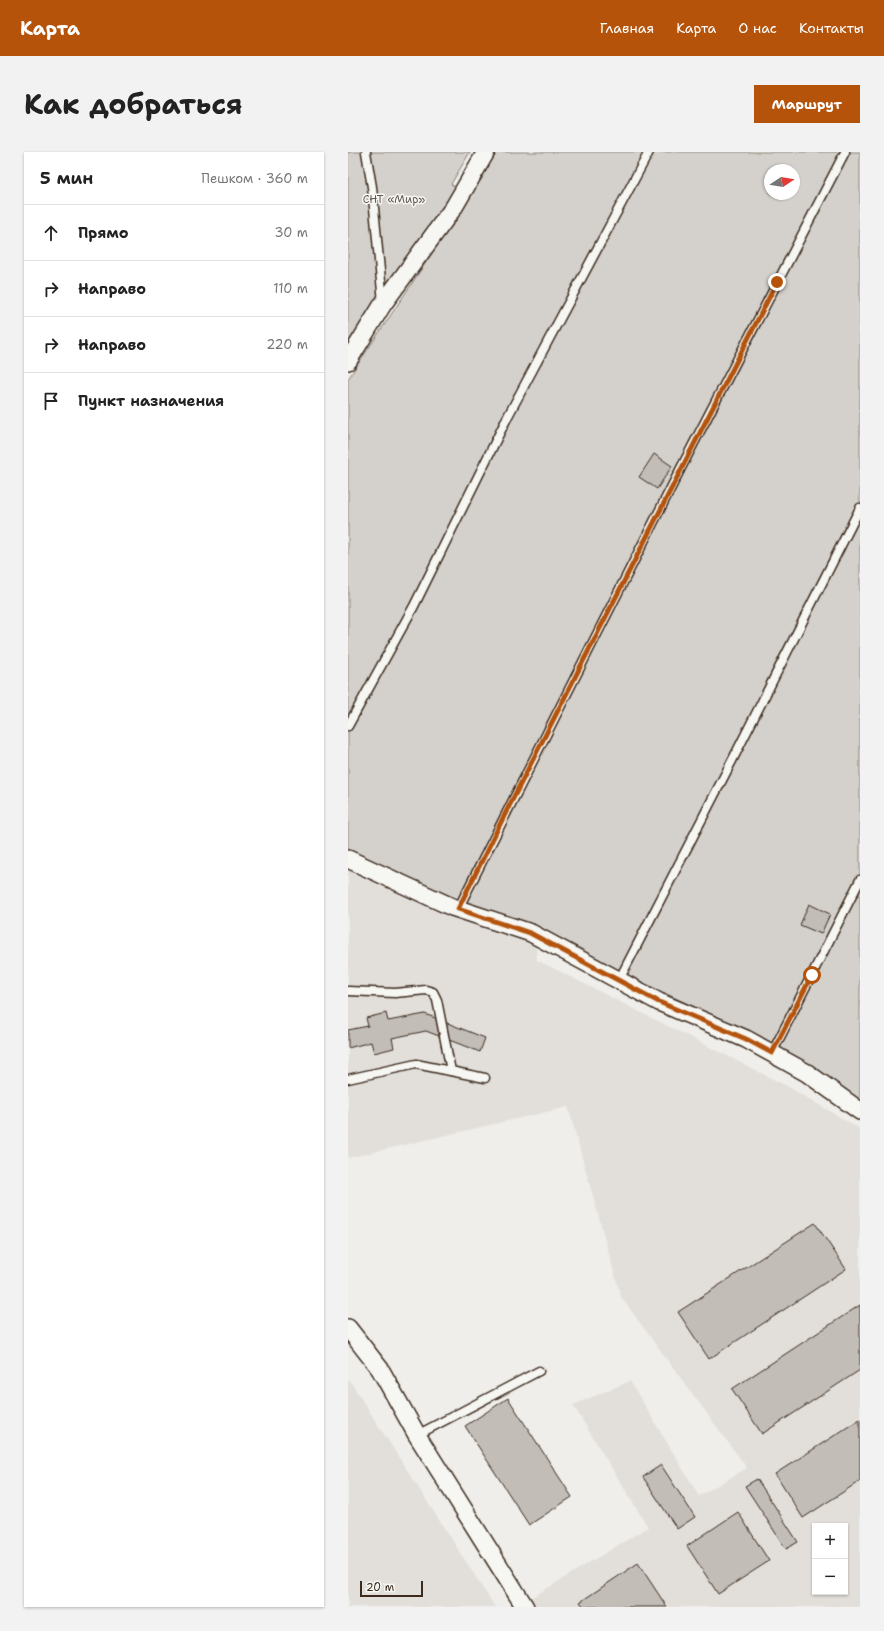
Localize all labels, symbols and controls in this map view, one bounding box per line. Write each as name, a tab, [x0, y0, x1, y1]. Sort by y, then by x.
text: Карта	[20, 16, 80, 41]
text: Главная	[600, 19, 654, 37]
text: Карта	[676, 19, 716, 37]
text: О нас	[738, 19, 777, 37]
text: Контакты	[799, 19, 864, 37]
text: Как добраться	[24, 85, 243, 123]
button: Маршрут	[754, 85, 860, 123]
north arrow	[764, 164, 800, 200]
text: 5 мин	[40, 167, 93, 189]
text: Пешком · 360 m	[201, 170, 308, 187]
park label: СНТ «Мир»	[363, 192, 425, 207]
icon: ahead	[40, 222, 62, 244]
text: Прямо	[78, 223, 128, 243]
text: 30 m	[274, 224, 308, 241]
route end	[768, 273, 786, 291]
icon: right	[40, 278, 62, 300]
text: Направо	[78, 279, 146, 299]
text: 110 m	[273, 280, 308, 297]
icon: right	[40, 334, 62, 356]
text: Направо	[78, 335, 146, 355]
text: 220 m	[266, 336, 308, 353]
icon: arrive	[40, 390, 62, 412]
text: Пункт назначения	[78, 391, 224, 411]
route start	[803, 966, 821, 984]
map controls	[812, 1523, 848, 1595]
button: +	[812, 1523, 848, 1559]
button: −	[812, 1559, 848, 1595]
scale bar	[360, 1579, 423, 1598]
text: 20 m	[366, 1580, 394, 1595]

